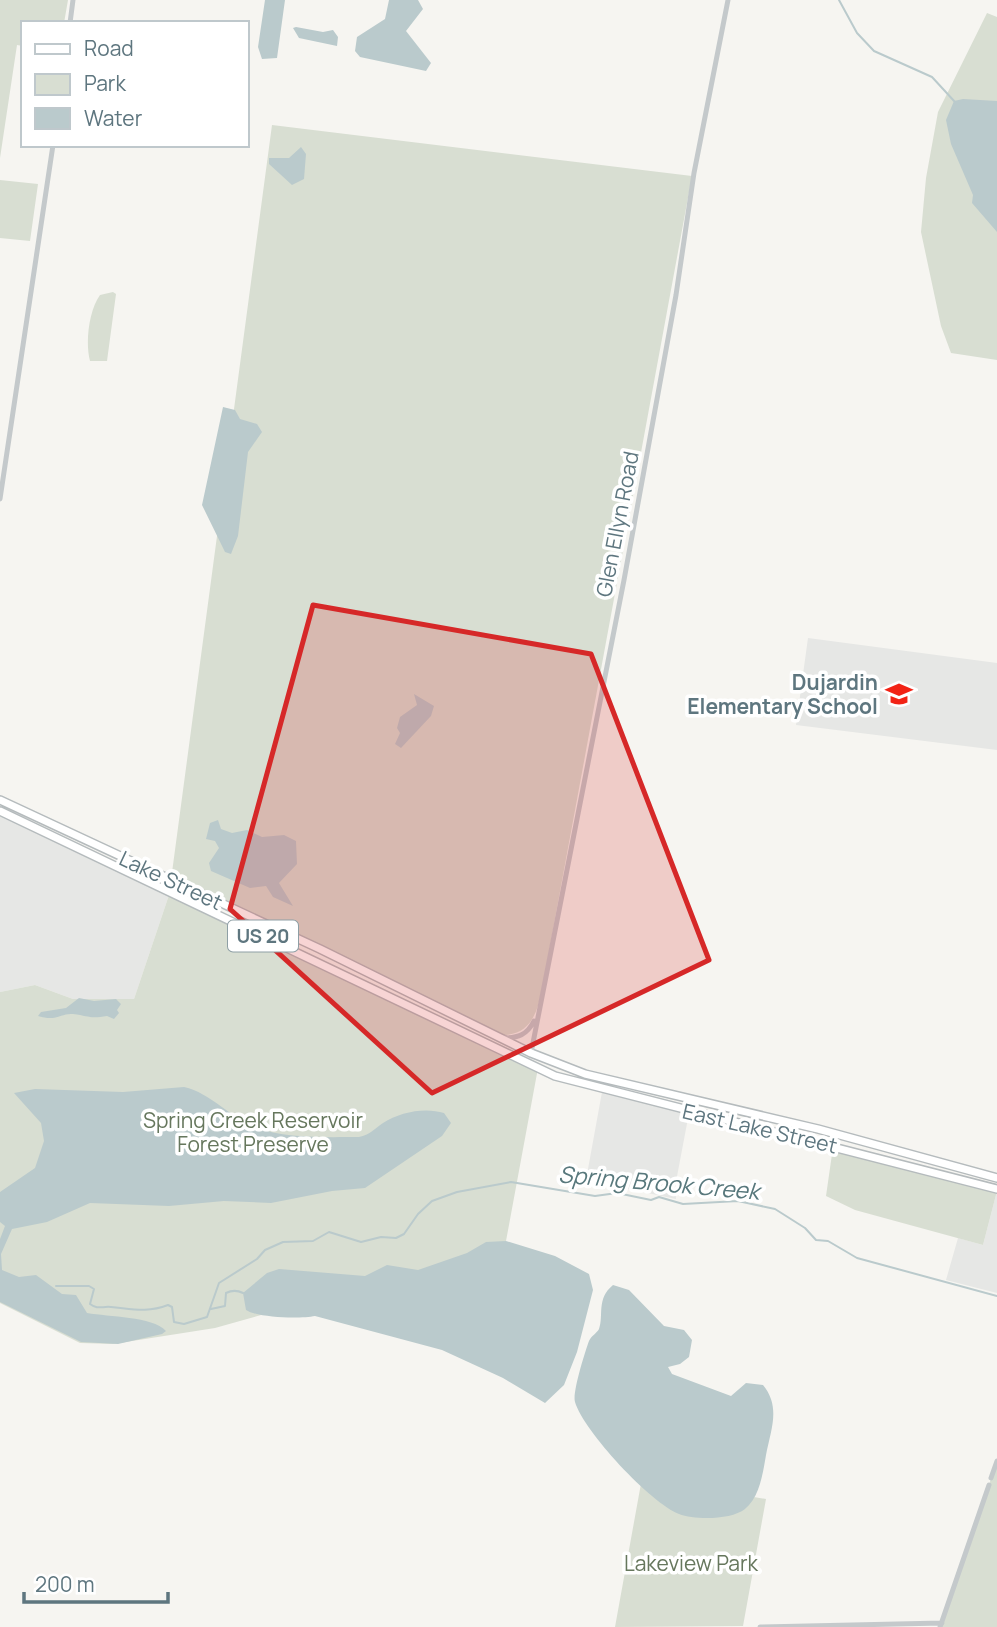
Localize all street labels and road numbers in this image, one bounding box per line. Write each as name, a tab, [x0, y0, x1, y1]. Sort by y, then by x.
street label: Glen Ellyn Road	[589, 449, 645, 599]
street label: Lake Street	[115, 844, 227, 916]
road number: US 20	[228, 920, 298, 952]
street label: East Lake Street	[680, 1097, 840, 1159]

